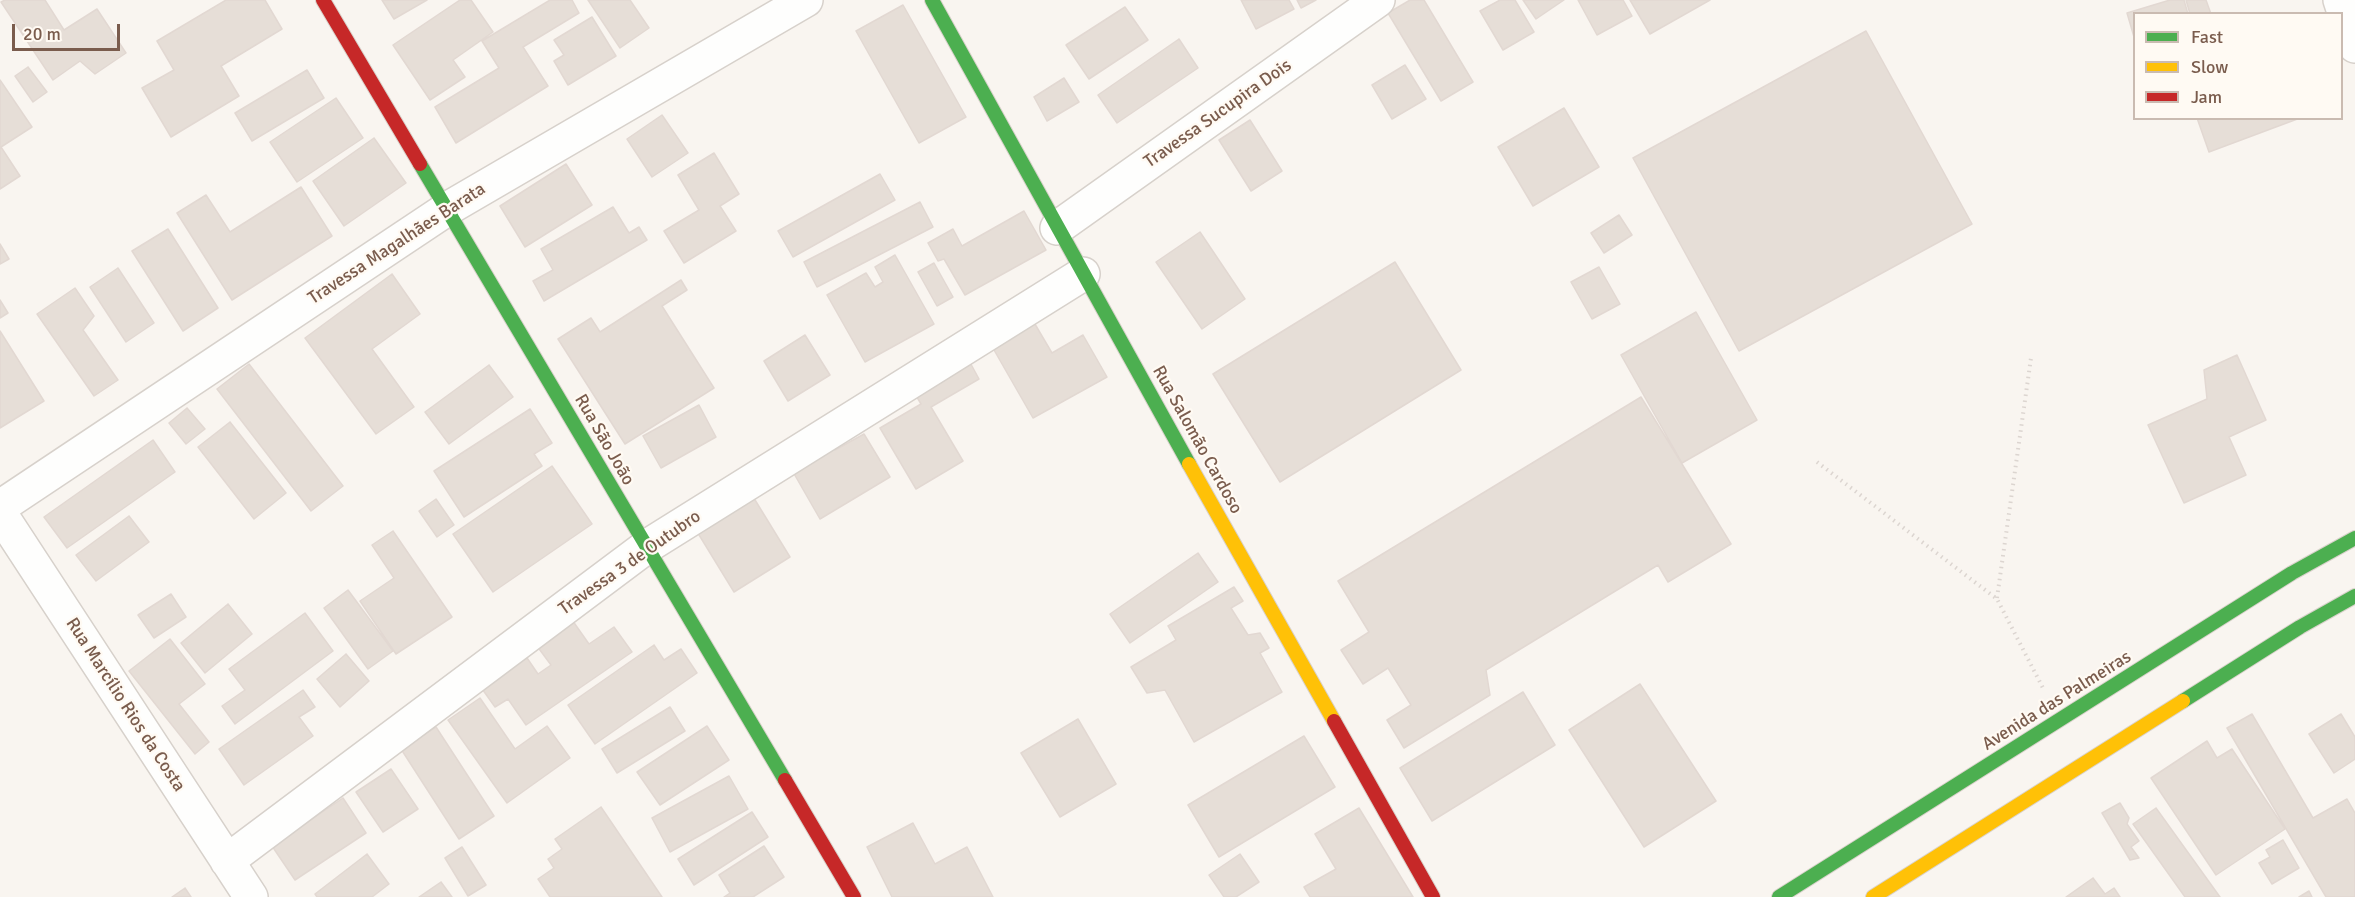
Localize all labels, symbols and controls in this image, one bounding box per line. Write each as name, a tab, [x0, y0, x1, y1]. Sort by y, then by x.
scale bar	[15, 12, 123, 50]
legend	[2133, 12, 2343, 120]
text: 20 m	[23, 23, 61, 45]
text: Fast	[2191, 26, 2223, 48]
street label: Travessa Sucupira Dois	[1140, 55, 1296, 173]
text: Slow	[2191, 56, 2228, 78]
text: Jam	[2191, 86, 2222, 108]
street label: Travessa Magalhães Barata	[304, 179, 490, 309]
street label: Rua Salomão Cardoso	[1147, 362, 1247, 518]
street label: Rua São João	[569, 391, 639, 489]
street label: Travessa 3 de Outubro	[555, 506, 705, 620]
street label: Rua Marcílio Rios da Costa	[61, 614, 189, 796]
street label: Avenida das Palmeiras	[1979, 646, 2135, 756]

